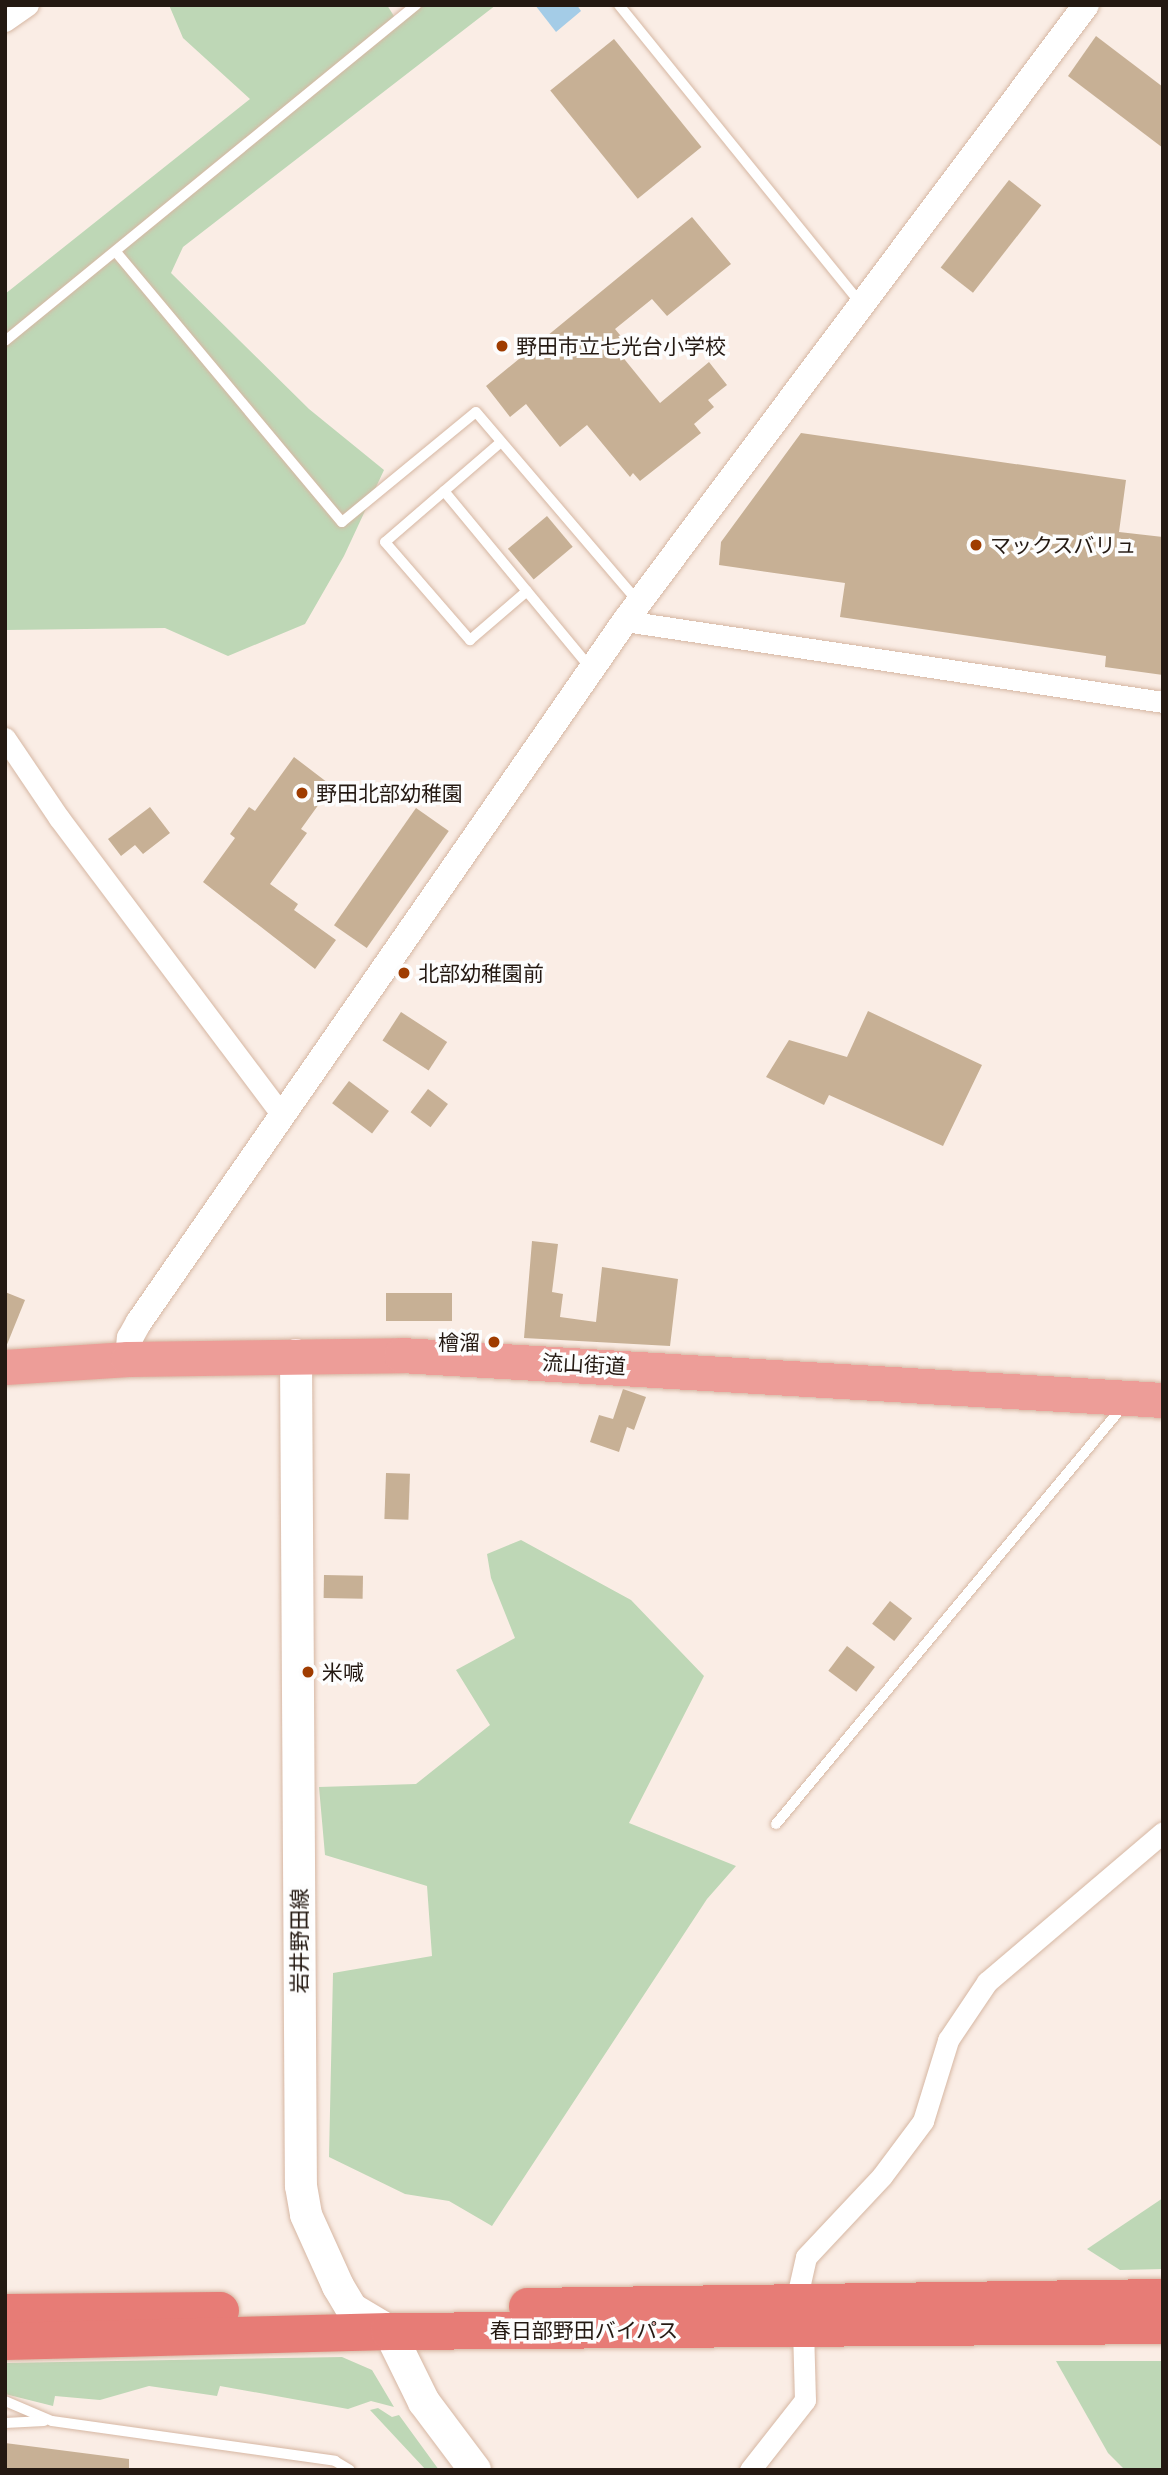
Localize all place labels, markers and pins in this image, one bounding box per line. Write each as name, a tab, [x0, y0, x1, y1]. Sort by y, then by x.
place label: 野田市立七光台小学校	[516, 333, 726, 359]
marker: 野田市立七光台小学校	[494, 338, 510, 354]
place label: マックスバリュ	[990, 532, 1137, 558]
marker: マックスバリュ	[968, 537, 984, 553]
place label: 野田北部幼稚園	[316, 780, 463, 806]
marker: 野田北部幼稚園	[294, 785, 310, 801]
place label: 北部幼稚園前	[418, 960, 544, 986]
marker: 北部幼稚園前	[396, 965, 412, 981]
place label: 檜溜	[438, 1329, 480, 1355]
marker: 檜溜	[486, 1334, 502, 1350]
place label: 米喊	[322, 1659, 364, 1685]
marker: 米喊	[300, 1664, 316, 1680]

